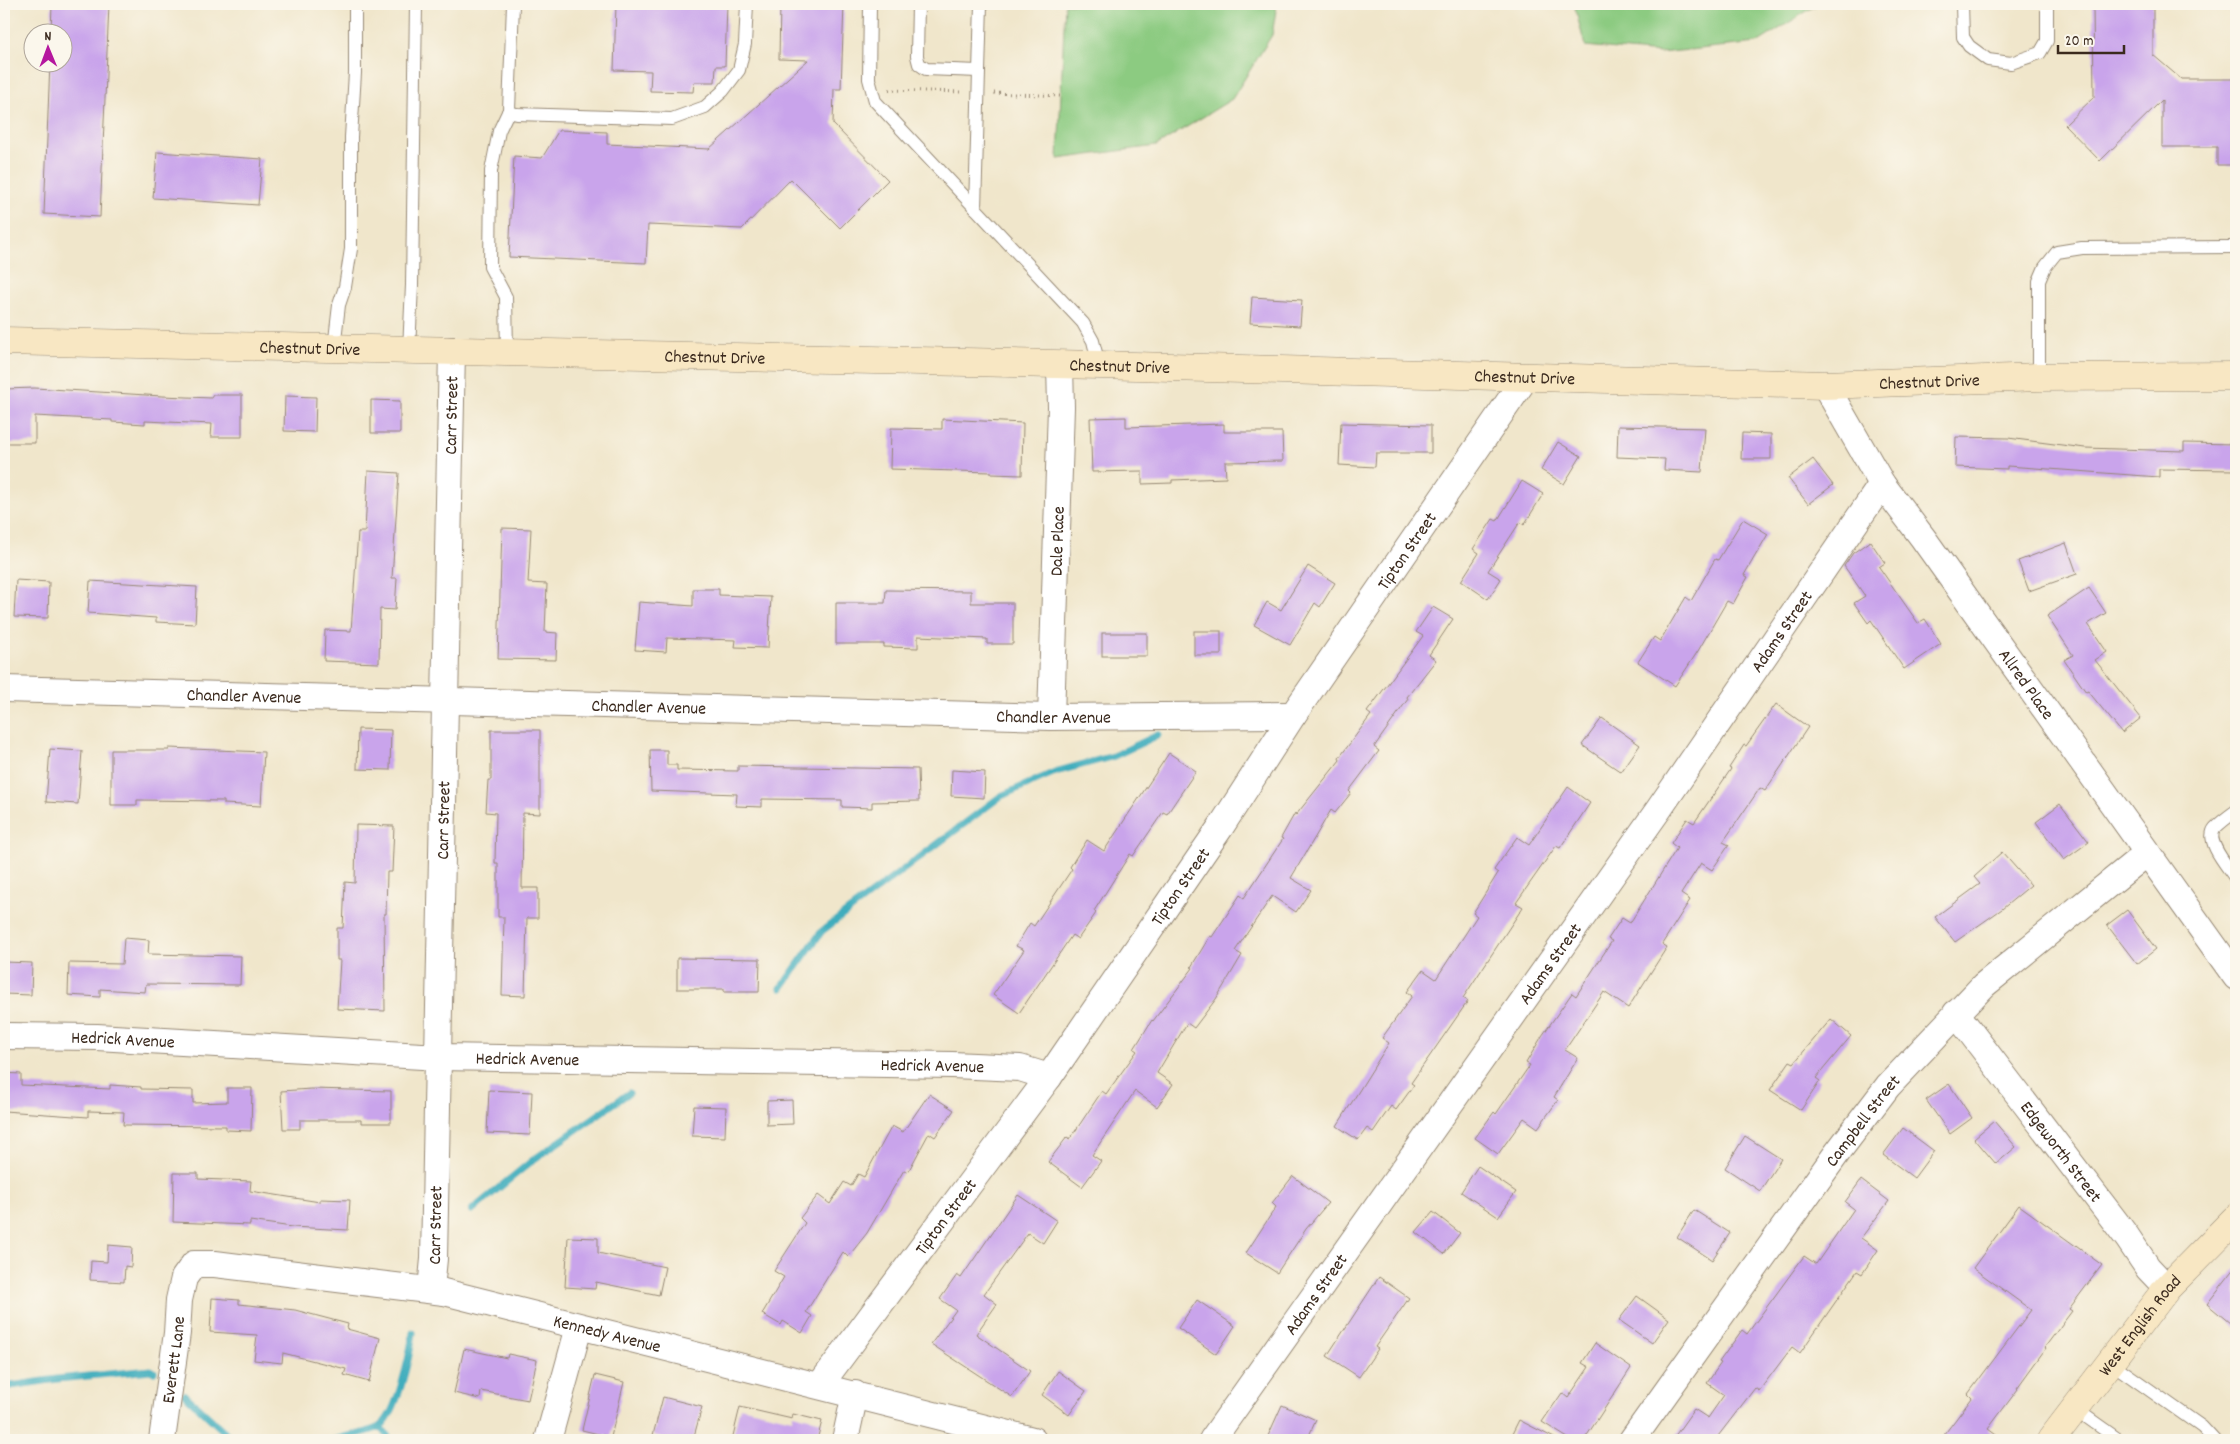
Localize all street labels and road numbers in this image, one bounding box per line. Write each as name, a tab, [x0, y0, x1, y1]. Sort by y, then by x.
street label: Chestnut Drive	[259, 337, 361, 364]
street label: Chestnut Drive	[664, 345, 766, 373]
street label: Chestnut Drive	[1069, 354, 1171, 382]
street label: Chestnut Drive	[1474, 365, 1575, 393]
street label: Chestnut Drive	[1879, 369, 1980, 398]
street label: Carr Street	[440, 375, 466, 455]
street label: Dale Place	[1046, 506, 1073, 577]
street label: Tipton Street	[1373, 508, 1444, 596]
street label: Adams Street	[1746, 586, 1820, 679]
street label: Allred Place	[1991, 645, 2059, 726]
street label: Chandler Avenue	[186, 684, 302, 712]
street label: Chandler Avenue	[591, 695, 706, 723]
street label: Chandler Avenue	[996, 706, 1111, 732]
street label: Carr Street	[432, 780, 458, 860]
street label: Tipton Street	[1146, 843, 1218, 932]
street label: Adams Street	[1514, 919, 1589, 1011]
street label: Hedrick Avenue	[71, 1027, 175, 1057]
street label: Hedrick Avenue	[475, 1048, 579, 1074]
street label: Hedrick Avenue	[880, 1054, 985, 1081]
street label: Campbell Street	[1821, 1070, 1908, 1173]
street label: Edgeworth Street	[2013, 1097, 2107, 1209]
street label: Tipton Street	[911, 1174, 984, 1261]
street label: Carr Street	[424, 1185, 450, 1266]
street label: Adams Street	[1280, 1249, 1355, 1341]
street label: West English Road	[2094, 1270, 2188, 1382]
street label: Kennedy Avenue	[550, 1310, 663, 1361]
street label: Everett Lane	[157, 1316, 193, 1405]

